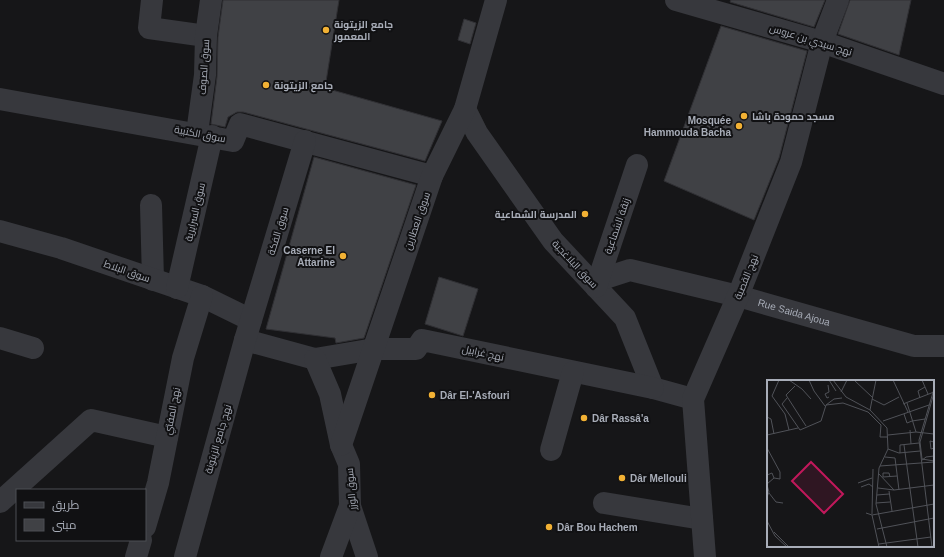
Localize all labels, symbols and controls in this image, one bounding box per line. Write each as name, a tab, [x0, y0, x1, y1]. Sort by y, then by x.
place label: جامع الزيتونة المعمور	[333, 19, 393, 43]
street label: نهج سيدي بن عروس	[768, 22, 854, 60]
marker: جامع الزيتونة المعمور	[321, 25, 331, 35]
street label: سوق الصوف	[197, 39, 212, 95]
marker: جامع الزيتونة	[261, 80, 271, 90]
place label: جامع الزيتونة	[274, 80, 333, 93]
marker: مسجد حمودة باشا	[739, 111, 749, 121]
place label: مسجد حمودة باشا	[752, 111, 835, 123]
place label: Mosquée Hammouda Bacha	[644, 115, 731, 138]
marker: Mosquée Hammouda Bacha	[734, 121, 744, 131]
street label: سوق الكتبية	[173, 124, 227, 145]
street label: سوق السرايرية	[183, 182, 208, 243]
street label: سوق العطارين	[402, 190, 433, 252]
street label: زنقة الشماعية	[602, 196, 632, 256]
street label: سوق الفكة	[265, 206, 291, 257]
place label: المدرسة الشماعية	[495, 209, 577, 221]
marker: المدرسة الشماعية	[580, 209, 590, 219]
street label: سوق البلاغجية	[549, 238, 600, 291]
place label: Caserne El Attarine	[283, 245, 335, 268]
marker: Caserne El Attarine	[338, 251, 348, 261]
street label: نهج القصبة	[732, 253, 761, 301]
street label: سوق البلاط	[102, 258, 152, 285]
street label: Rue Saida Ajoua	[757, 296, 832, 328]
street label: نهج غرابيل	[461, 343, 505, 364]
inset map	[767, 380, 934, 547]
street label: نهج المفتي	[162, 386, 184, 436]
marker: Dâr El-'Asfouri	[427, 390, 437, 400]
place label: Dâr El-'Asfouri	[440, 390, 510, 401]
street label: نهج جامع الزيتونة	[203, 403, 234, 475]
marker: Dâr Rassâ'a	[579, 413, 589, 423]
place label: Dâr Rassâ'a	[592, 413, 649, 424]
street label: سوق الوزر	[344, 468, 359, 511]
marker: Dâr Mellouli	[617, 473, 627, 483]
place label: Dâr Mellouli	[630, 473, 687, 484]
legend	[16, 489, 146, 541]
text: طريق	[52, 498, 80, 512]
text: مبنى	[52, 518, 77, 532]
marker: Dâr Bou Hachem	[544, 522, 554, 532]
place label: Dâr Bou Hachem	[557, 522, 638, 533]

